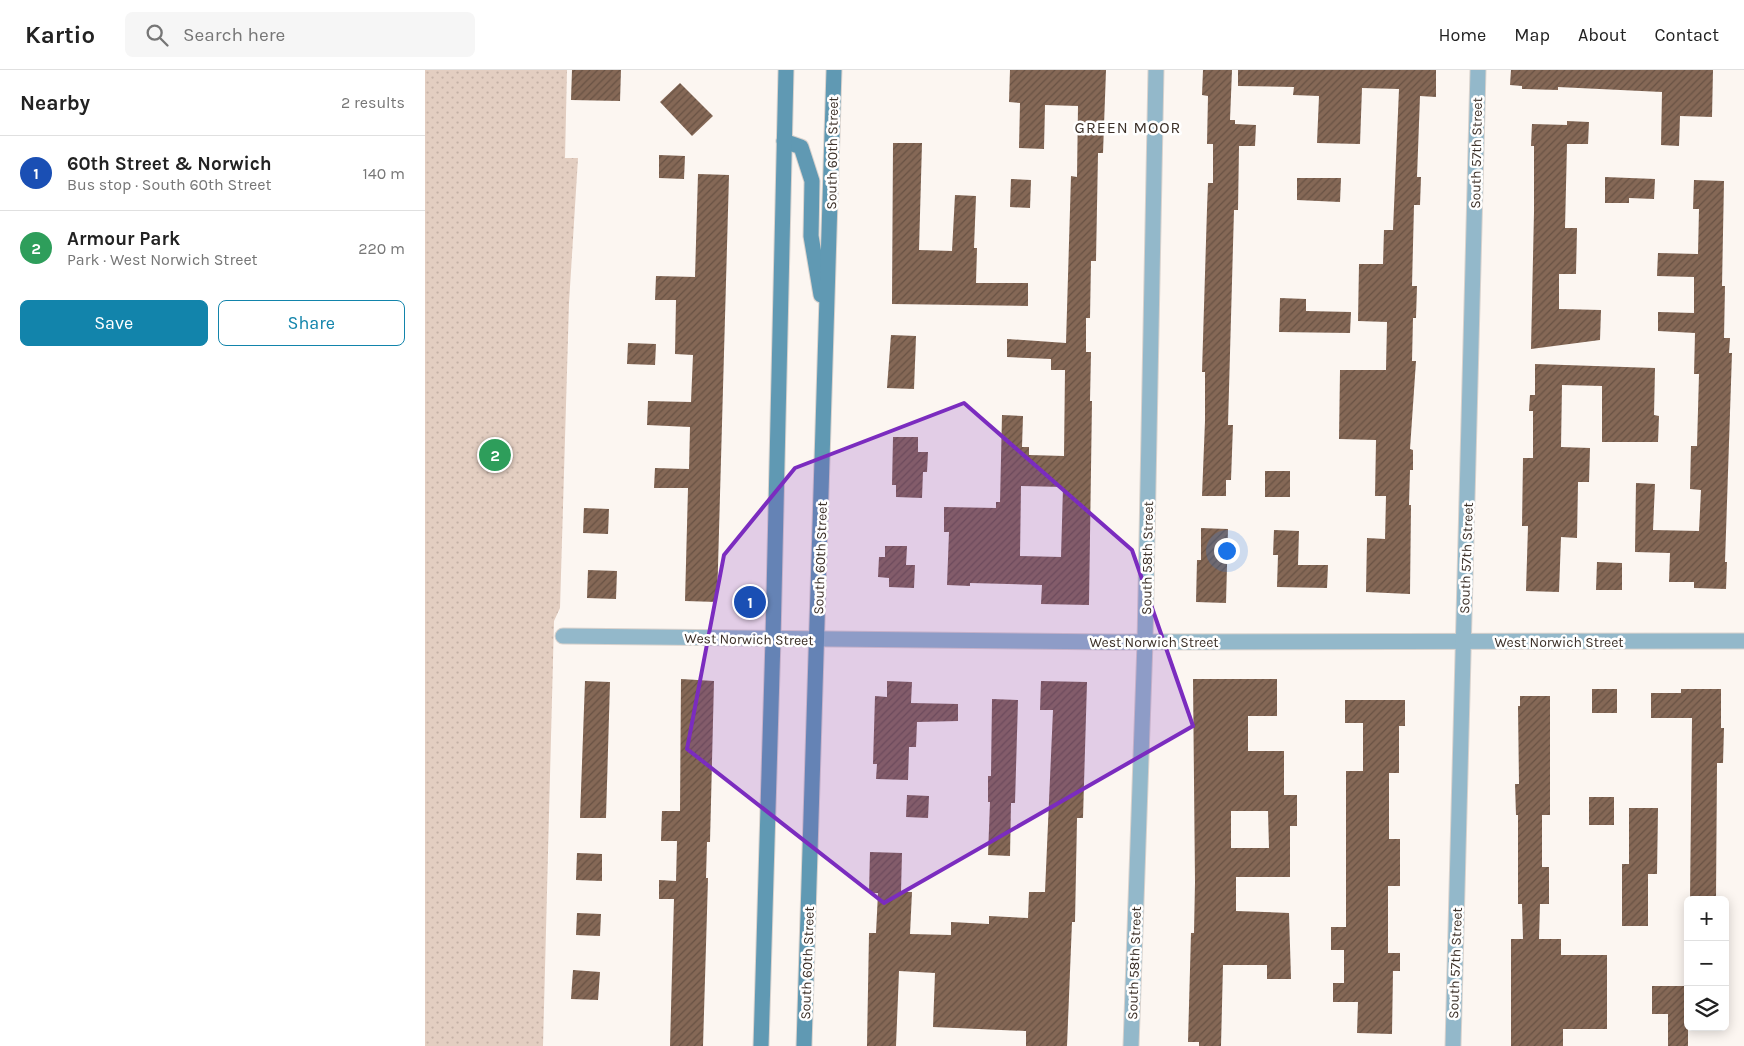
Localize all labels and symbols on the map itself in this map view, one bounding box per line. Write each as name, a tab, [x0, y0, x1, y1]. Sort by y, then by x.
street label: South 60th Street	[823, 96, 842, 210]
street label: South 57th Street	[1467, 97, 1486, 209]
district label: GREEN MOOR	[1075, 118, 1181, 137]
pin: 2	[479, 436, 511, 474]
street label: South 60th Street	[810, 501, 831, 615]
street label: South 58th Street	[1138, 501, 1157, 615]
street label: South 57th Street	[1456, 502, 1477, 614]
your location	[1214, 538, 1240, 564]
pin: 1	[734, 583, 766, 621]
street label: West Norwich Street	[684, 630, 814, 649]
street label: West Norwich Street	[1089, 634, 1219, 651]
street label: West Norwich Street	[1494, 634, 1624, 651]
street label: South 60th Street	[797, 906, 818, 1020]
street label: South 58th Street	[1124, 906, 1145, 1020]
street label: South 57th Street	[1445, 907, 1466, 1019]

